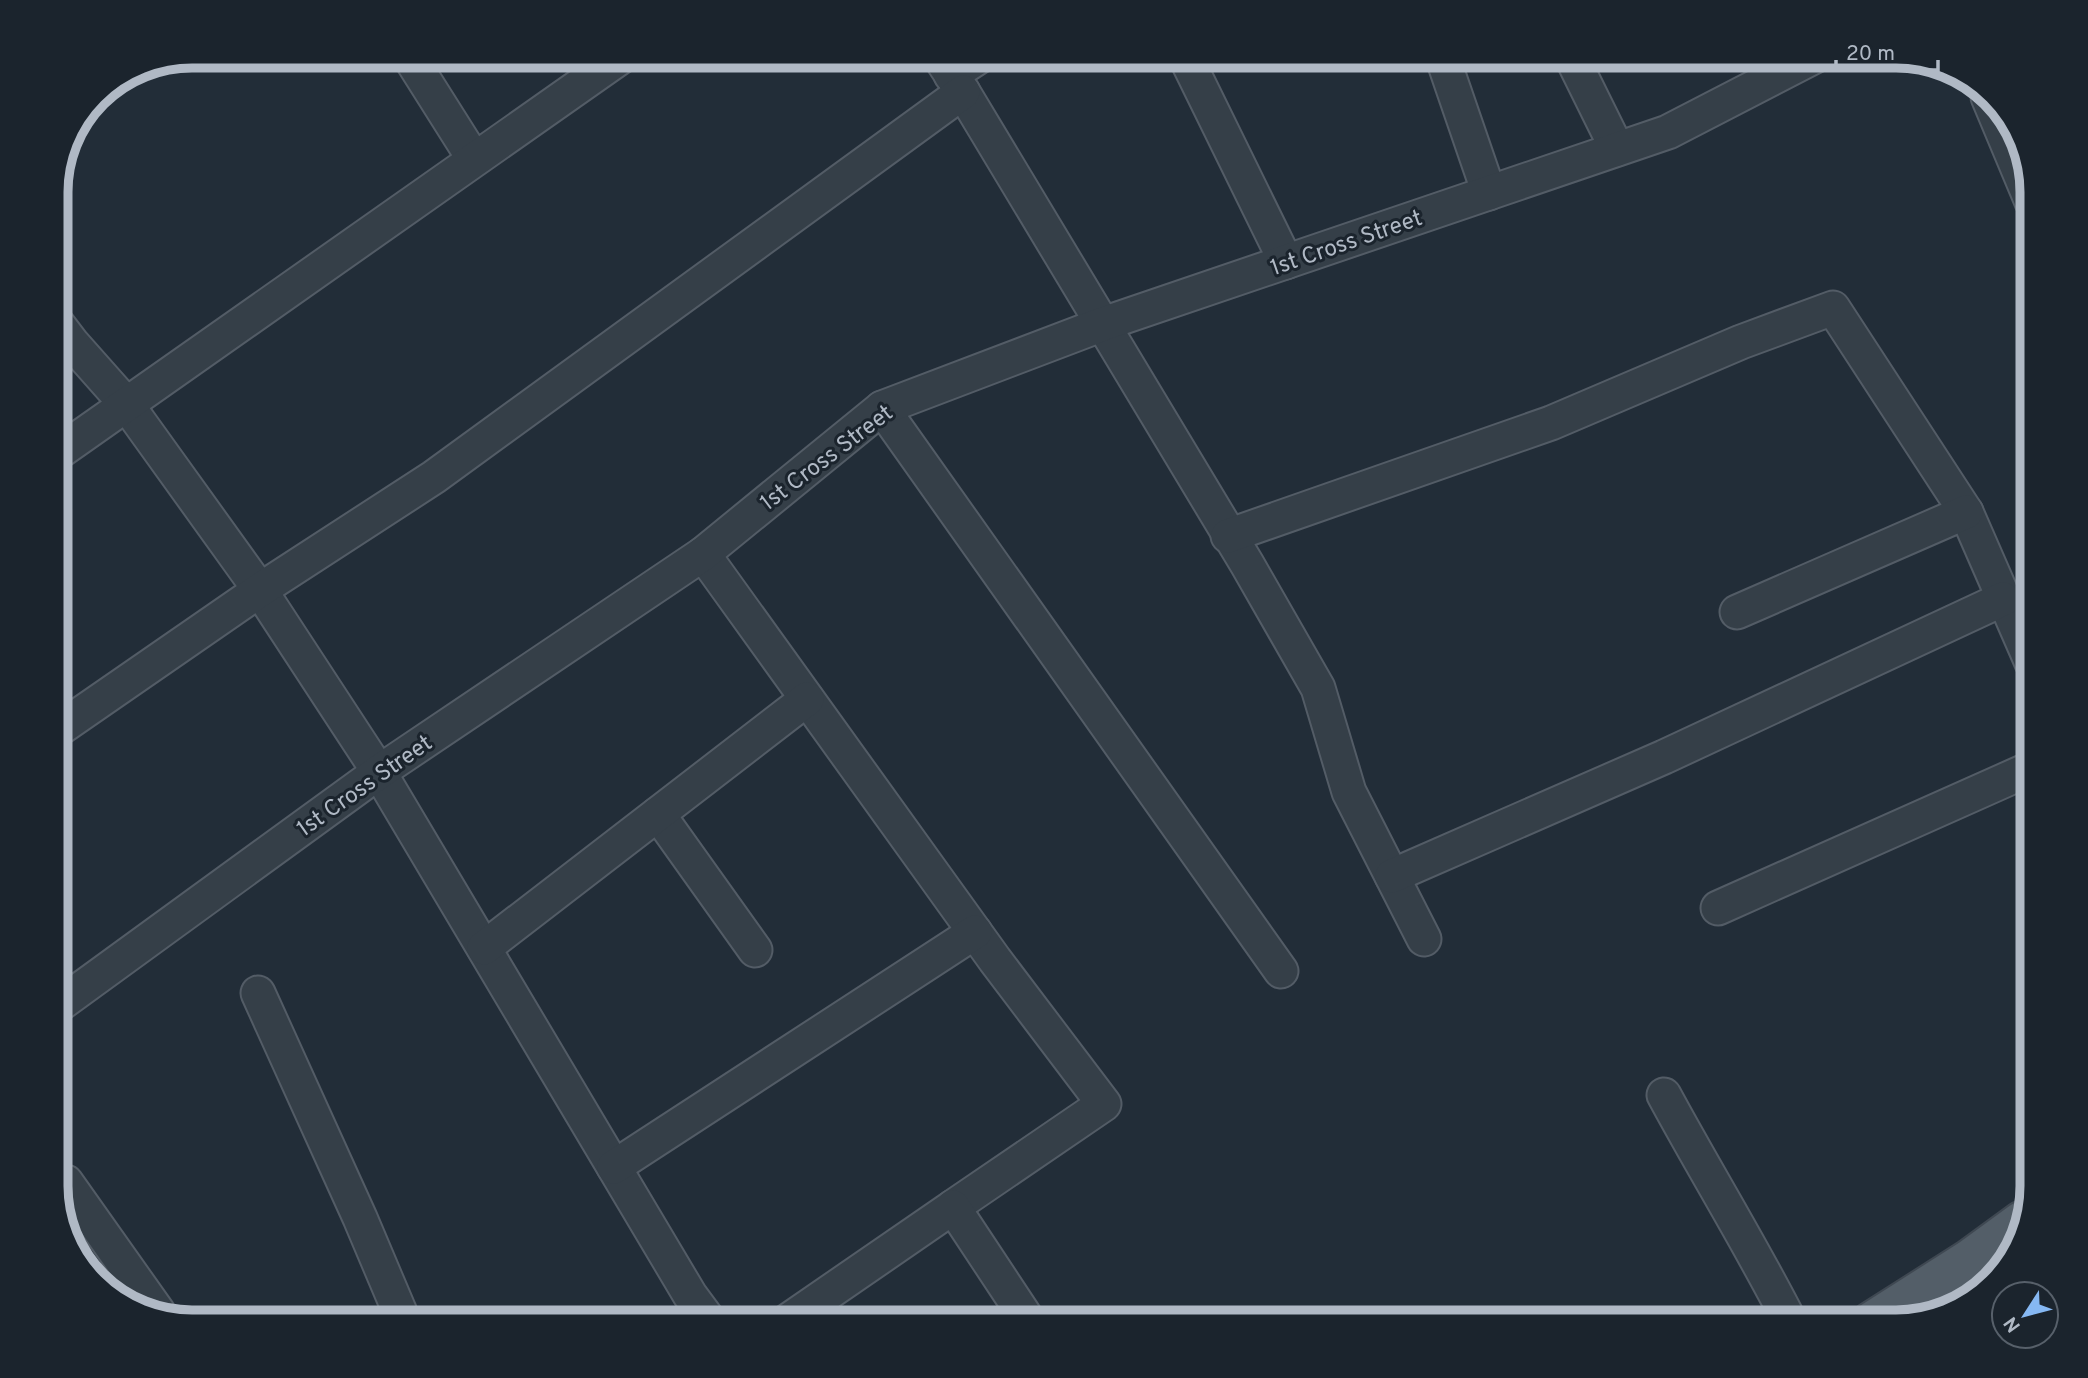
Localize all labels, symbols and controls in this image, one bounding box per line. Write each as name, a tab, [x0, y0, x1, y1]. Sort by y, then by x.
scale bar	[1836, 28, 1938, 72]
text: 20 m	[1846, 41, 1895, 68]
street label: 1st Cross Street	[1267, 205, 1427, 284]
street label: 1st Cross Street	[755, 400, 900, 518]
street label: 1st Cross Street	[292, 730, 439, 845]
north arrow	[1990, 1280, 2060, 1350]
text: N	[1999, 1311, 2027, 1336]

